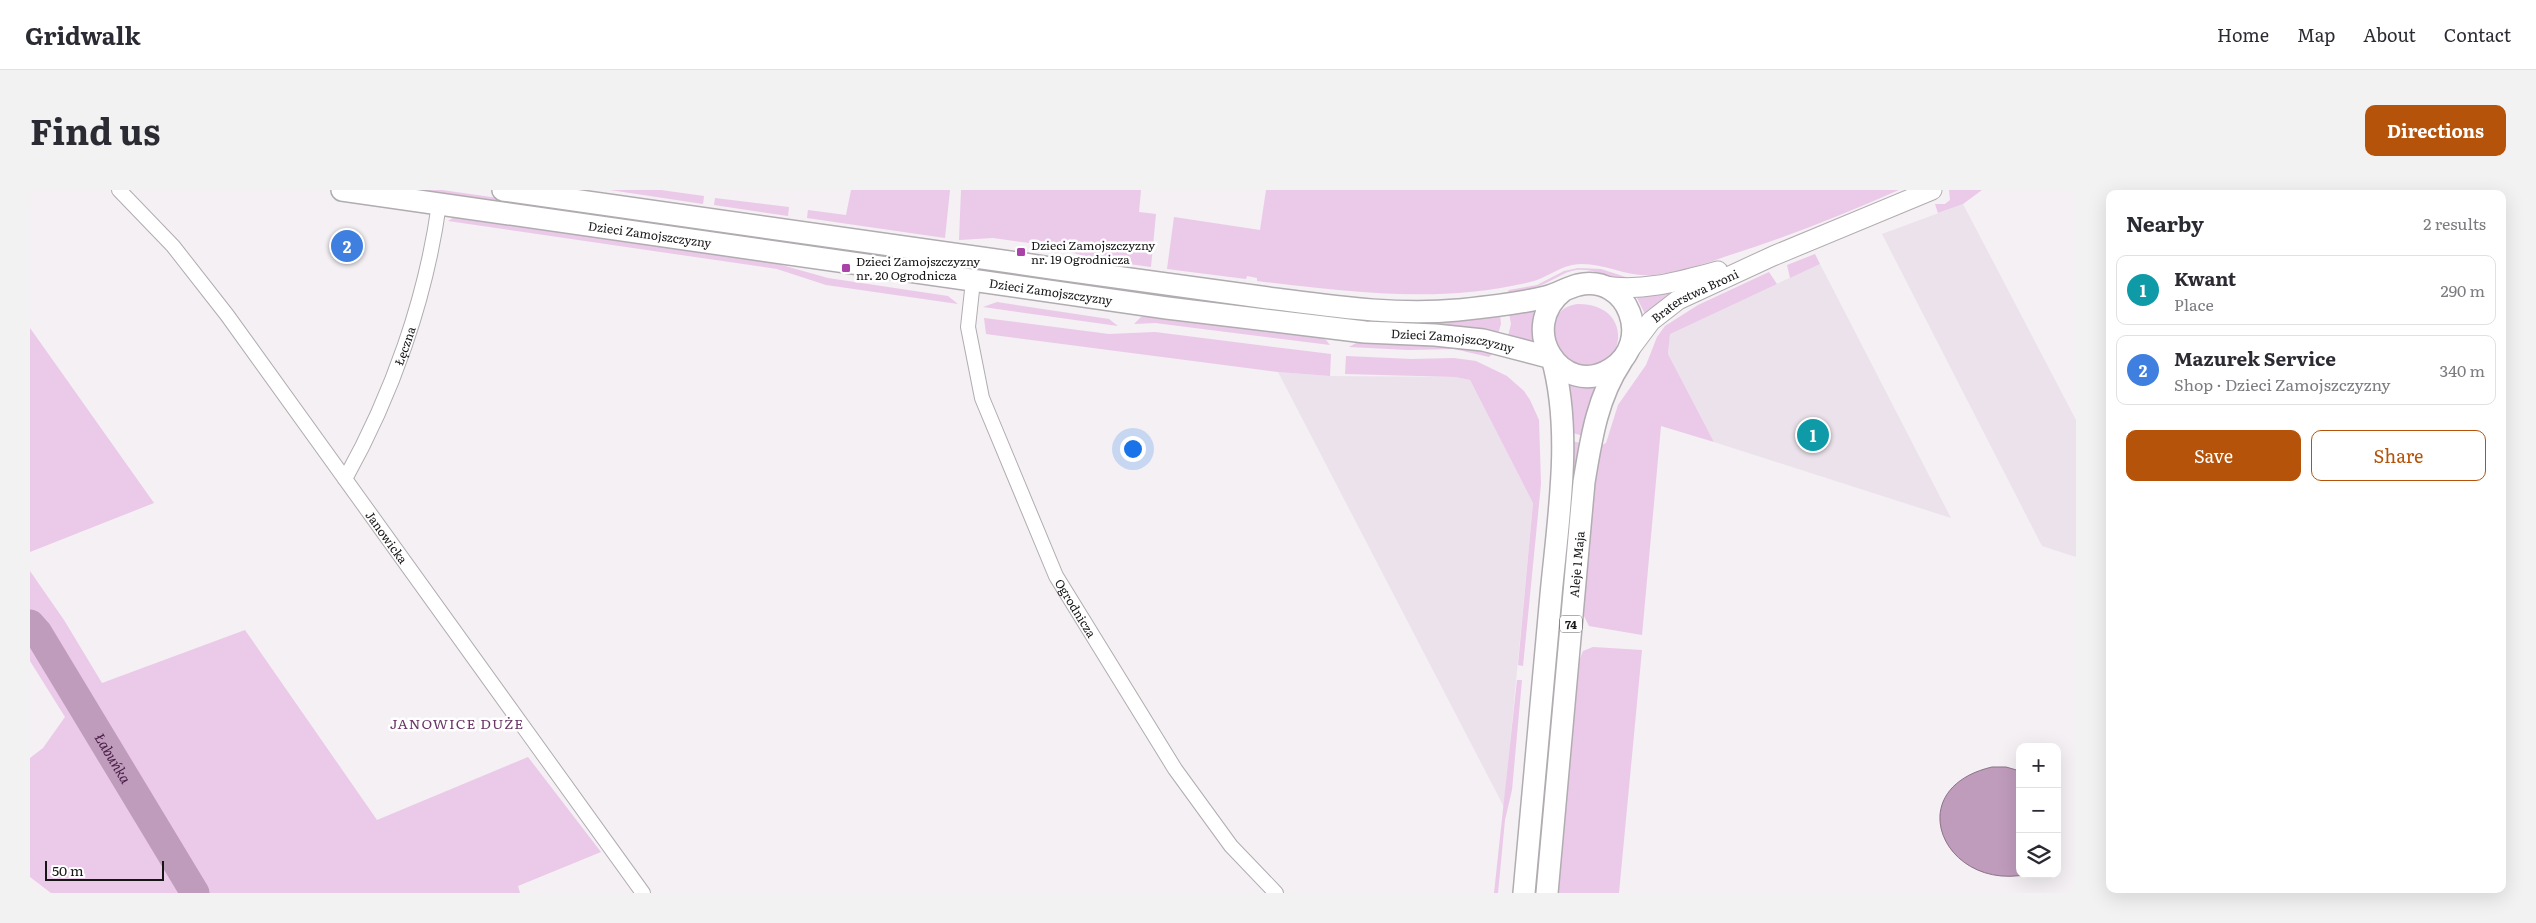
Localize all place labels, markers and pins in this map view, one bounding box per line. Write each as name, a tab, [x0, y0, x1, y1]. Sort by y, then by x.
pin: 2	[331, 227, 363, 265]
place label: Dzieci Zamojszczyzny nr. 19 Ogrodnicza	[1031, 236, 1155, 268]
marker: Dzieci Zamojszczyzny nr. 19 Ogrodnicza	[1015, 246, 1027, 258]
place label: Dzieci Zamojszczyzny nr. 20 Ogrodnicza	[856, 252, 980, 284]
marker: Dzieci Zamojszczyzny nr. 20 Ogrodnicza	[840, 262, 852, 274]
pin: 1	[1797, 416, 1829, 454]

